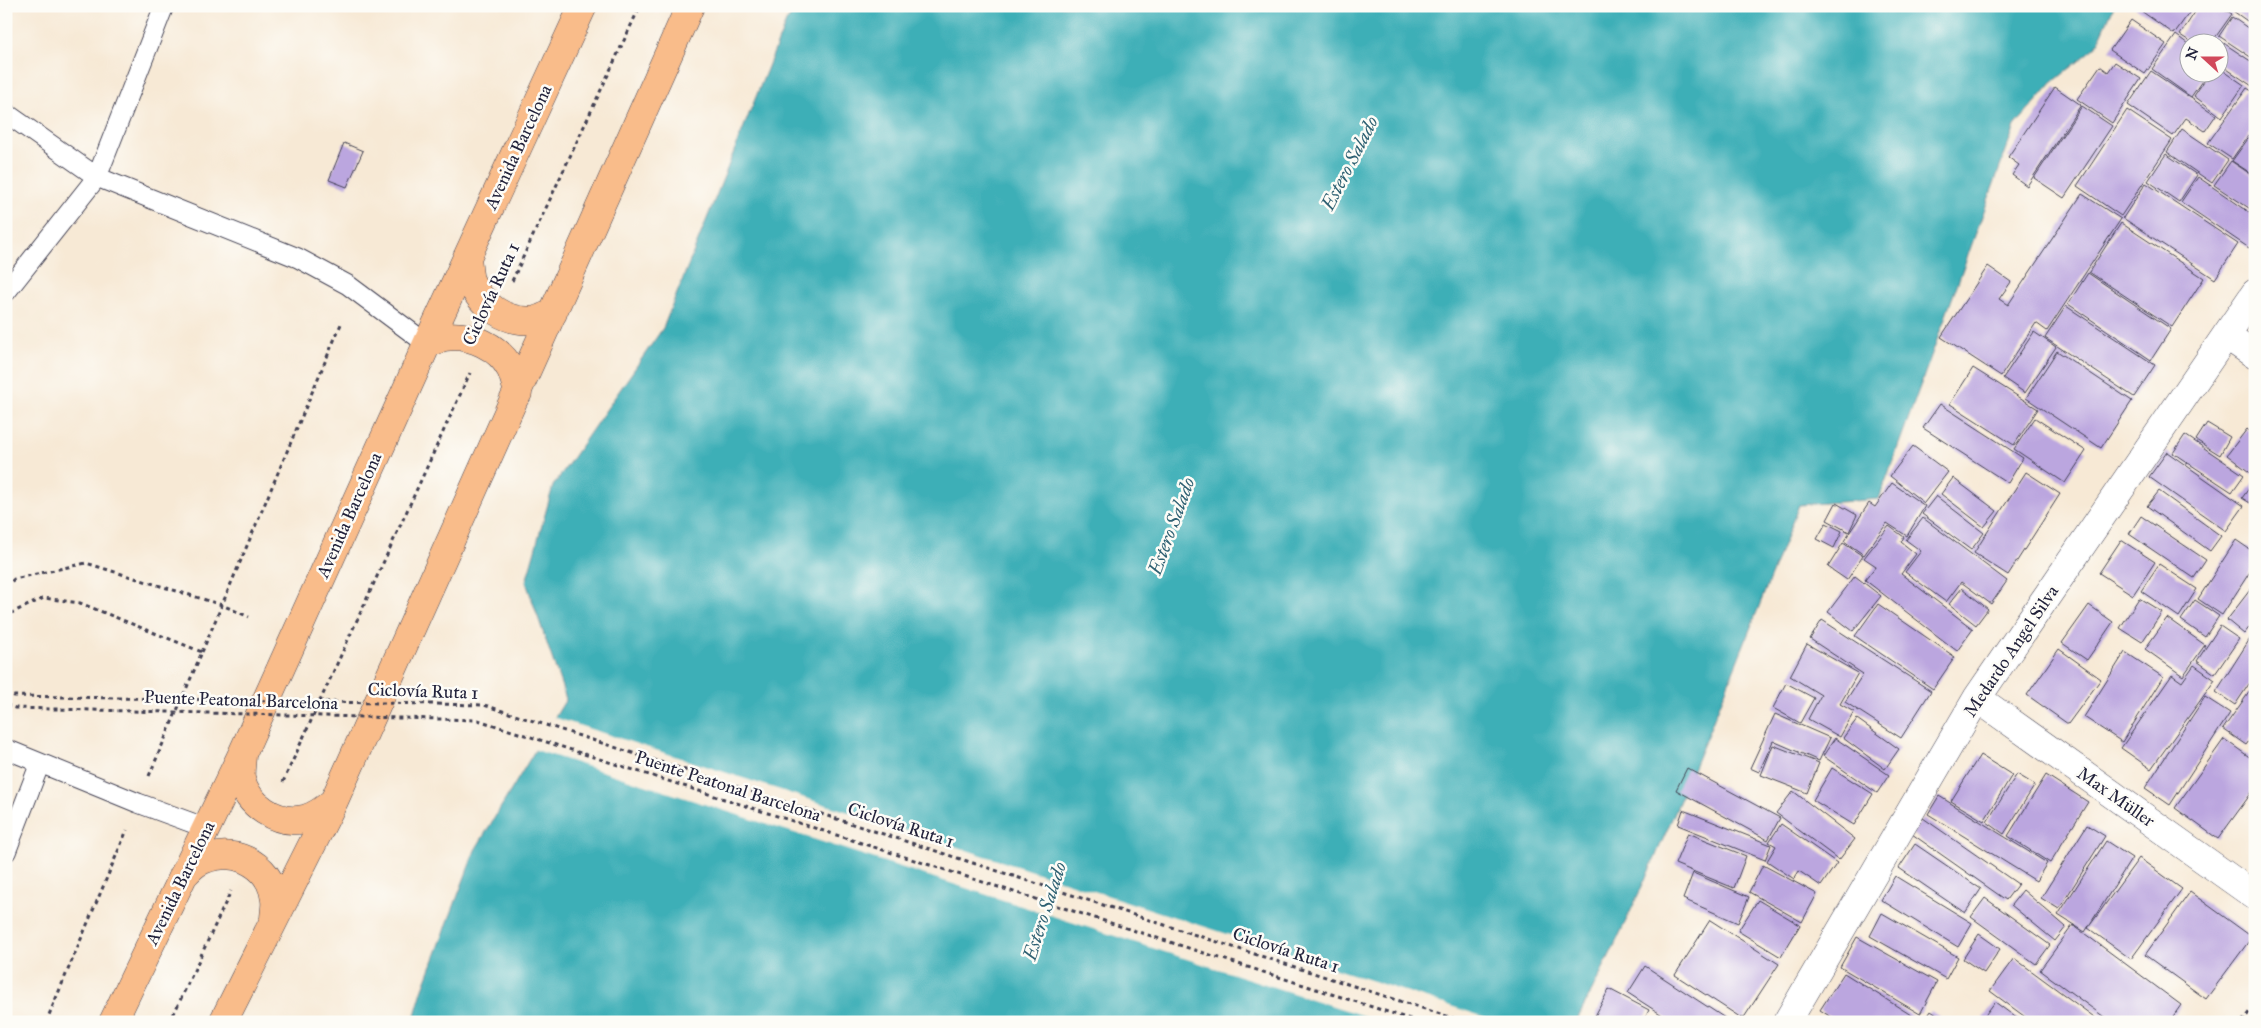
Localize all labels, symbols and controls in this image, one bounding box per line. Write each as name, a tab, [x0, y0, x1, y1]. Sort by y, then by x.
north arrow	[2178, 32, 2228, 82]
text: N	[2182, 45, 2202, 62]
street label: Avenida Barcelona	[479, 81, 557, 214]
water label: Estero Salado	[1316, 113, 1383, 215]
street label: Ciclovía Ruta 1	[458, 239, 524, 349]
street label: Avenida Barcelona	[311, 448, 387, 582]
water label: Estero Salado	[1143, 474, 1200, 579]
street label: Medardo Angel Silva	[1959, 581, 2064, 722]
street label: Ciclovía Ruta 1	[367, 678, 479, 704]
street label: Puente Peatonal Barcelona	[144, 686, 339, 714]
street label: Puente Peatonal Barcelona	[632, 746, 824, 827]
street label: Max Müller	[2073, 762, 2159, 832]
street label: Ciclovía Ruta 1	[845, 797, 957, 853]
street label: Avenida Barcelona	[140, 817, 220, 949]
water label: Estero Salado	[1017, 859, 1071, 964]
street label: Ciclovía Ruta 1	[1230, 922, 1342, 978]

